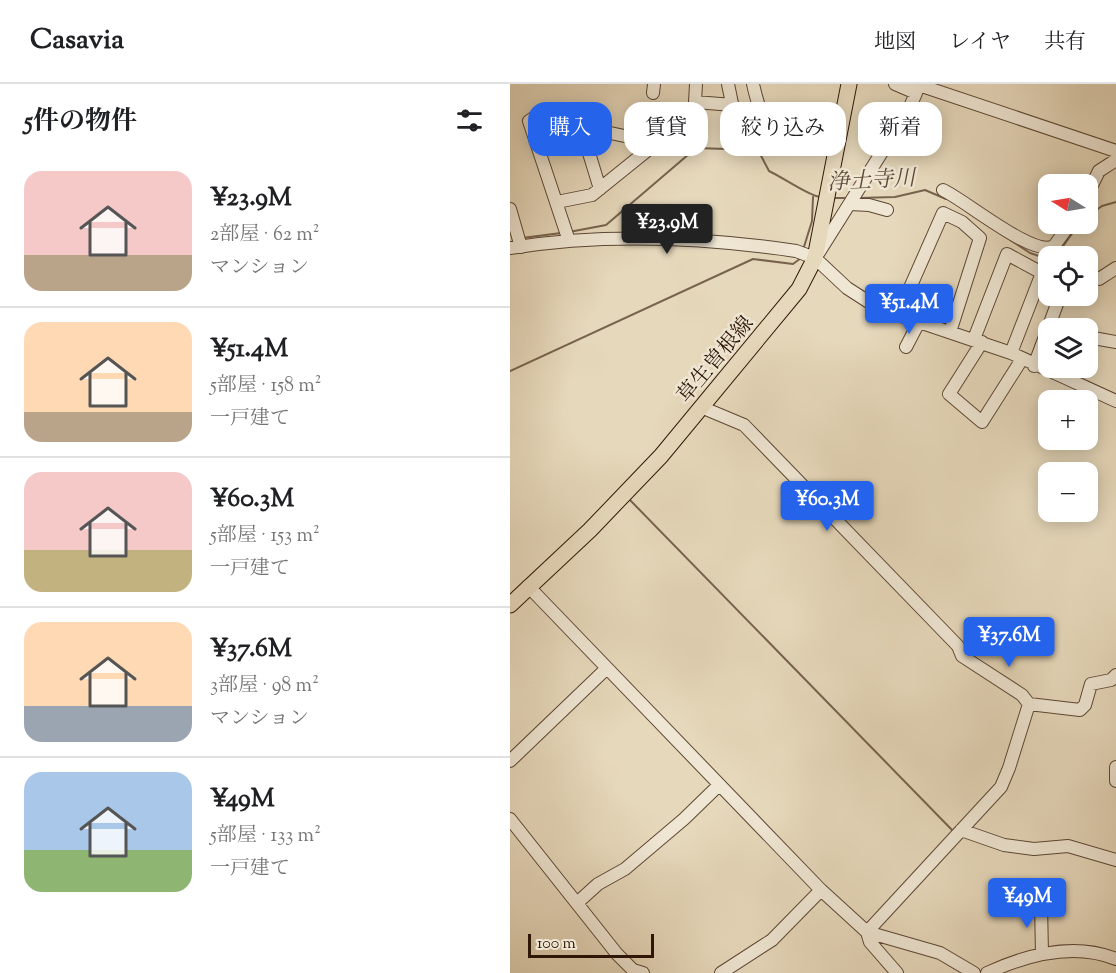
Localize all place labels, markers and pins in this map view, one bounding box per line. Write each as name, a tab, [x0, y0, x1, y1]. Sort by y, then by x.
pin: ¥23.9M	[618, 204, 716, 255]
pin: ¥51.4M	[860, 284, 958, 335]
pin: ¥60.3M	[778, 481, 876, 532]
pin: ¥37.6M	[960, 617, 1058, 668]
pin: ¥49M	[991, 878, 1063, 929]

